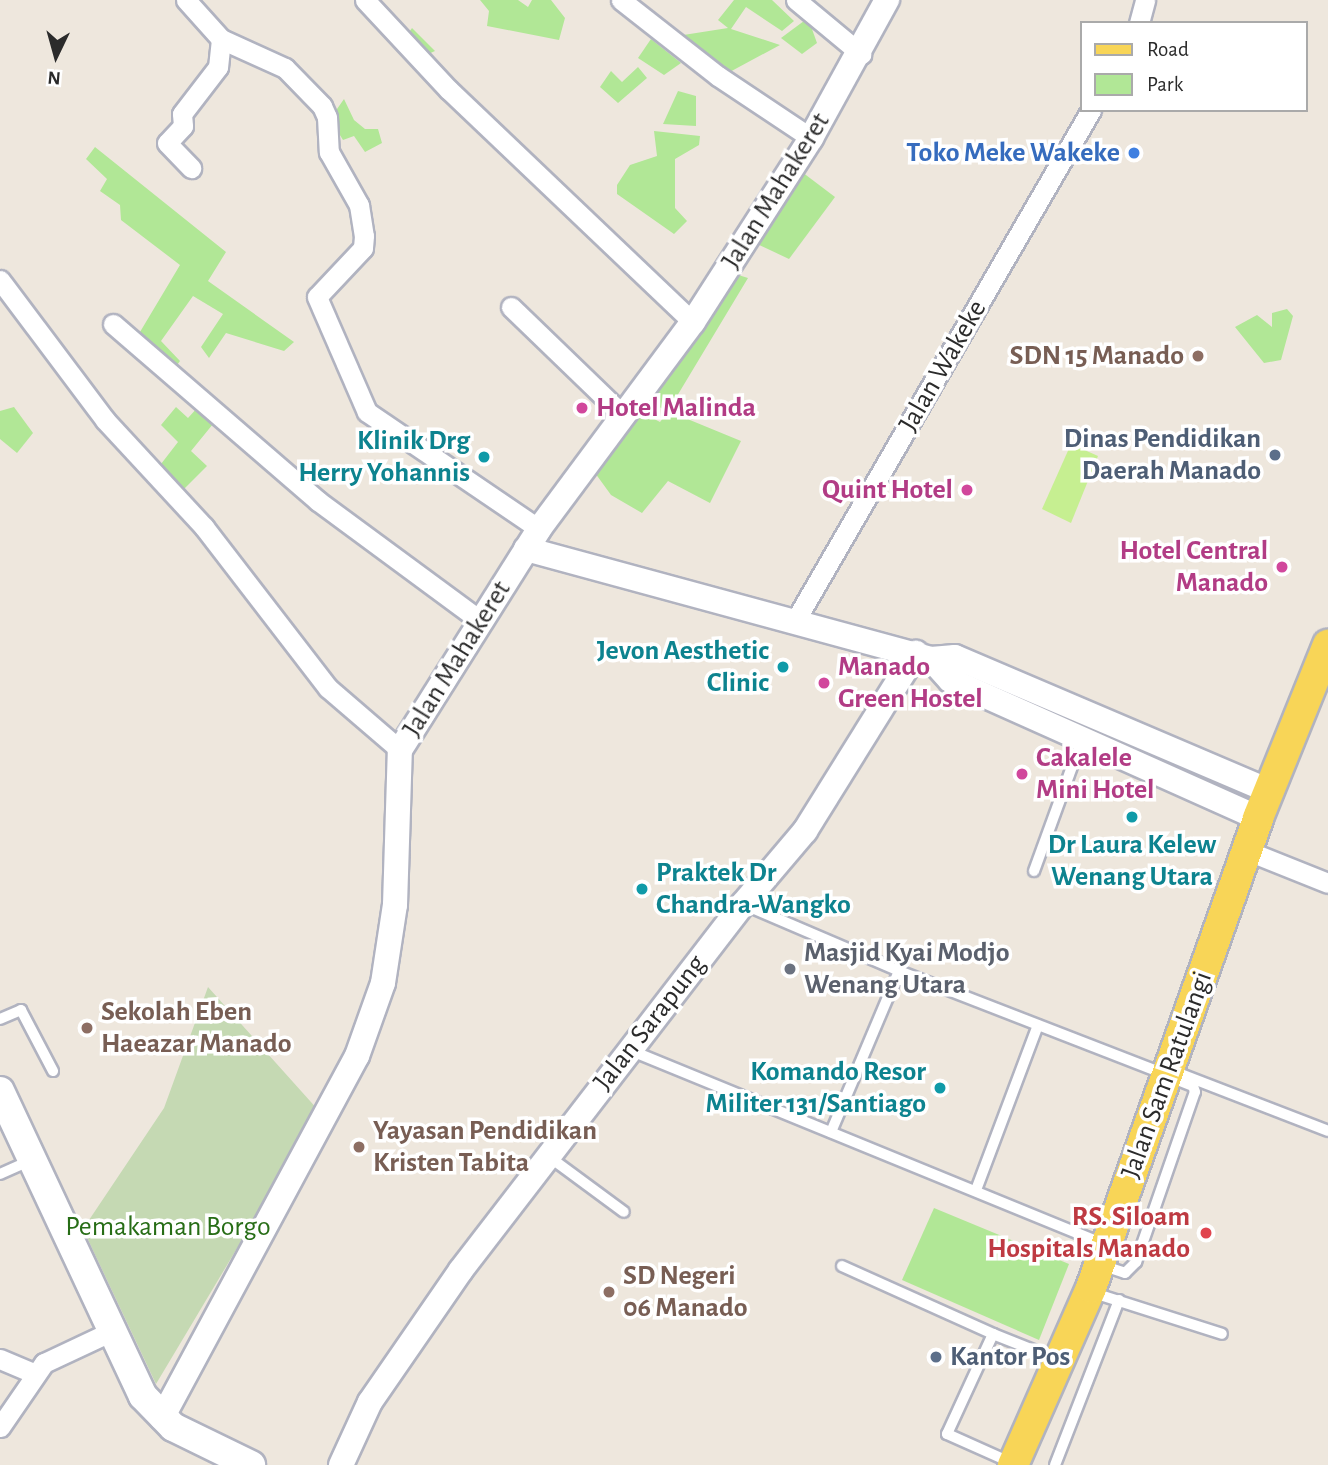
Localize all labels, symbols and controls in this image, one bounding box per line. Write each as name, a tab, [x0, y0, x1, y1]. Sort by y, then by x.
north arrow	[21, 21, 91, 91]
legend	[1080, 21, 1307, 112]
text: Road	[1147, 39, 1189, 60]
text: N	[47, 67, 62, 87]
text: Park	[1147, 74, 1183, 95]
street label: Jalan Mahakeret	[715, 107, 837, 275]
place label: Toko Meke Wakeke	[906, 136, 1120, 170]
marker: Toko Meke Wakeke	[1126, 145, 1142, 161]
street label: Jalan Wakeke	[892, 294, 994, 438]
place label: SDN 15 Manado	[1010, 339, 1184, 373]
marker: SDN 15 Manado	[1190, 348, 1206, 364]
place label: Hotel Malinda	[596, 391, 756, 425]
marker: Hotel Malinda	[574, 400, 590, 416]
place label: Dinas Pendidikan Daerah Manado	[1064, 422, 1261, 488]
place label: Klinik Drg Herry Yohannis	[298, 424, 470, 490]
marker: Dinas Pendidikan Daerah Manado	[1267, 447, 1283, 463]
marker: Klinik Drg Herry Yohannis	[476, 449, 492, 465]
place label: Quint Hotel	[822, 473, 953, 507]
marker: Quint Hotel	[959, 482, 975, 498]
place label: Hotel Central Manado	[1119, 534, 1268, 600]
marker: Hotel Central Manado	[1274, 559, 1290, 575]
street label: Jalan Mahakeret	[396, 575, 518, 743]
place label: Jevon Aesthetic Clinic	[597, 634, 769, 700]
place label: Manado Green Hostel	[838, 650, 983, 716]
marker: Jevon Aesthetic Clinic	[775, 659, 791, 675]
marker: Manado Green Hostel	[816, 675, 832, 691]
place label: Cakalele Mini Hotel	[1036, 741, 1154, 807]
marker: Cakalele Mini Hotel	[1014, 766, 1030, 782]
marker: Dr Laura Kelew Wenang Utara	[1124, 809, 1140, 825]
place label: Dr Laura Kelew Wenang Utara	[1048, 828, 1216, 894]
place label: Praktek Dr Chandra-Wangko	[656, 856, 851, 922]
marker: Praktek Dr Chandra-Wangko	[634, 881, 650, 897]
place label: Masjid Kyai Modjo Wenang Utara	[804, 936, 1009, 1002]
street label: Jalan Sarapung	[587, 948, 713, 1098]
marker: Masjid Kyai Modjo Wenang Utara	[782, 961, 798, 977]
street label: Jalan Sam Ratulangi	[1114, 967, 1220, 1183]
place label: Sekolah Eben Haeazar Manado	[101, 995, 292, 1061]
marker: Sekolah Eben Haeazar Manado	[79, 1020, 95, 1036]
place label: Komando Resor Militer 131/Santiago	[706, 1055, 926, 1121]
marker: Komando Resor Militer 131/Santiago	[932, 1080, 948, 1096]
place label: Yayasan Pendidikan Kristen Tabita	[373, 1114, 597, 1180]
marker: Yayasan Pendidikan Kristen Tabita	[351, 1139, 367, 1155]
place label: RS. Siloam Hospitals Manado	[987, 1200, 1190, 1266]
park label: Pemakaman Borgo	[65, 1210, 271, 1244]
marker: RS. Siloam Hospitals Manado	[1196, 1223, 1216, 1243]
place label: SD Negeri 06 Manado	[623, 1259, 748, 1325]
marker: SD Negeri 06 Manado	[601, 1284, 617, 1300]
place label: Kantor Pos	[950, 1340, 1070, 1374]
marker: Kantor Pos	[928, 1349, 944, 1365]

